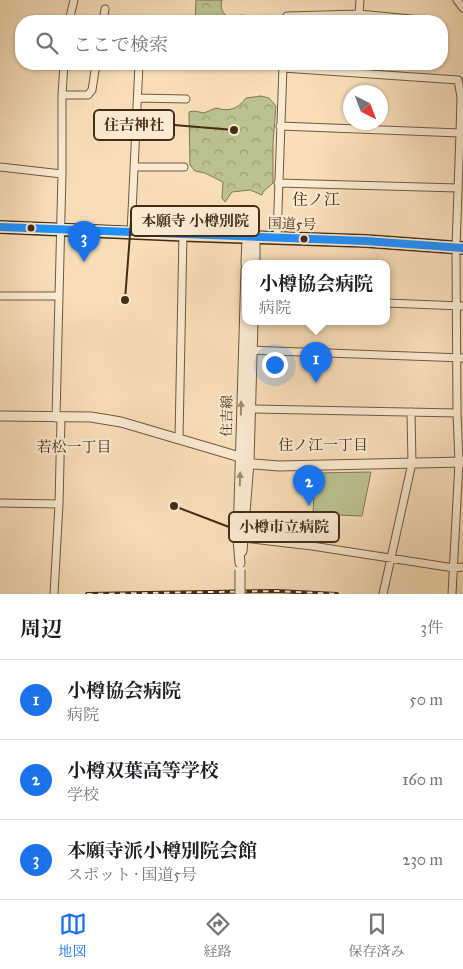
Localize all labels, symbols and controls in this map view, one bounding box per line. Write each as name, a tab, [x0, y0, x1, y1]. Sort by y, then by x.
search box	[15, 15, 448, 70]
icon: search	[33, 29, 61, 57]
text: ここで検索	[73, 33, 168, 56]
north arrow	[343, 85, 388, 130]
callout: 住吉神社	[94, 110, 174, 140]
text: 住吉神社	[104, 116, 164, 134]
district label: 住ノ江	[292, 190, 340, 209]
callout: 本願寺 小樽別院	[131, 206, 259, 236]
text: 本願寺 小樽別院	[141, 212, 249, 230]
street label: 国道5号	[268, 215, 316, 233]
pin: 3	[68, 221, 100, 262]
unlabelled marker	[26, 223, 36, 233]
unlabelled marker	[299, 234, 309, 244]
popup	[242, 260, 390, 325]
text: 小樽協会病院	[259, 272, 373, 295]
text: 病院	[259, 298, 291, 317]
pin: 1	[300, 342, 332, 383]
your location	[262, 352, 288, 378]
street label: 住吉線	[218, 395, 236, 437]
one-way arrow	[238, 400, 246, 416]
district label: 住ノ江一丁目	[278, 436, 368, 454]
district label: 若松一丁目	[36, 438, 112, 456]
pin: 2	[293, 465, 325, 506]
one-way arrow	[236, 471, 244, 487]
callout: 小樽市立病院	[229, 512, 339, 542]
text: 小樽市立病院	[239, 518, 329, 536]
text: 周辺	[20, 616, 62, 642]
text: 3件	[421, 618, 443, 637]
text: 小樽協会病院	[67, 679, 181, 702]
text: 1	[33, 690, 39, 709]
text: 50 m	[409, 690, 443, 709]
text: 病院	[67, 705, 99, 724]
text: 小樽双葉高等学校	[67, 759, 219, 782]
text: 2	[32, 770, 40, 789]
text: 160 m	[402, 770, 443, 789]
text: 学校	[67, 785, 99, 804]
text: 本願寺派小樽別院会館	[67, 839, 257, 862]
text: 3	[33, 850, 39, 869]
text: 230 m	[403, 850, 443, 869]
text: スポット · 国道5号	[67, 865, 197, 884]
tab: 地図	[59, 910, 87, 960]
tab: 経路	[204, 910, 232, 960]
tab: 保存済み	[349, 910, 405, 960]

